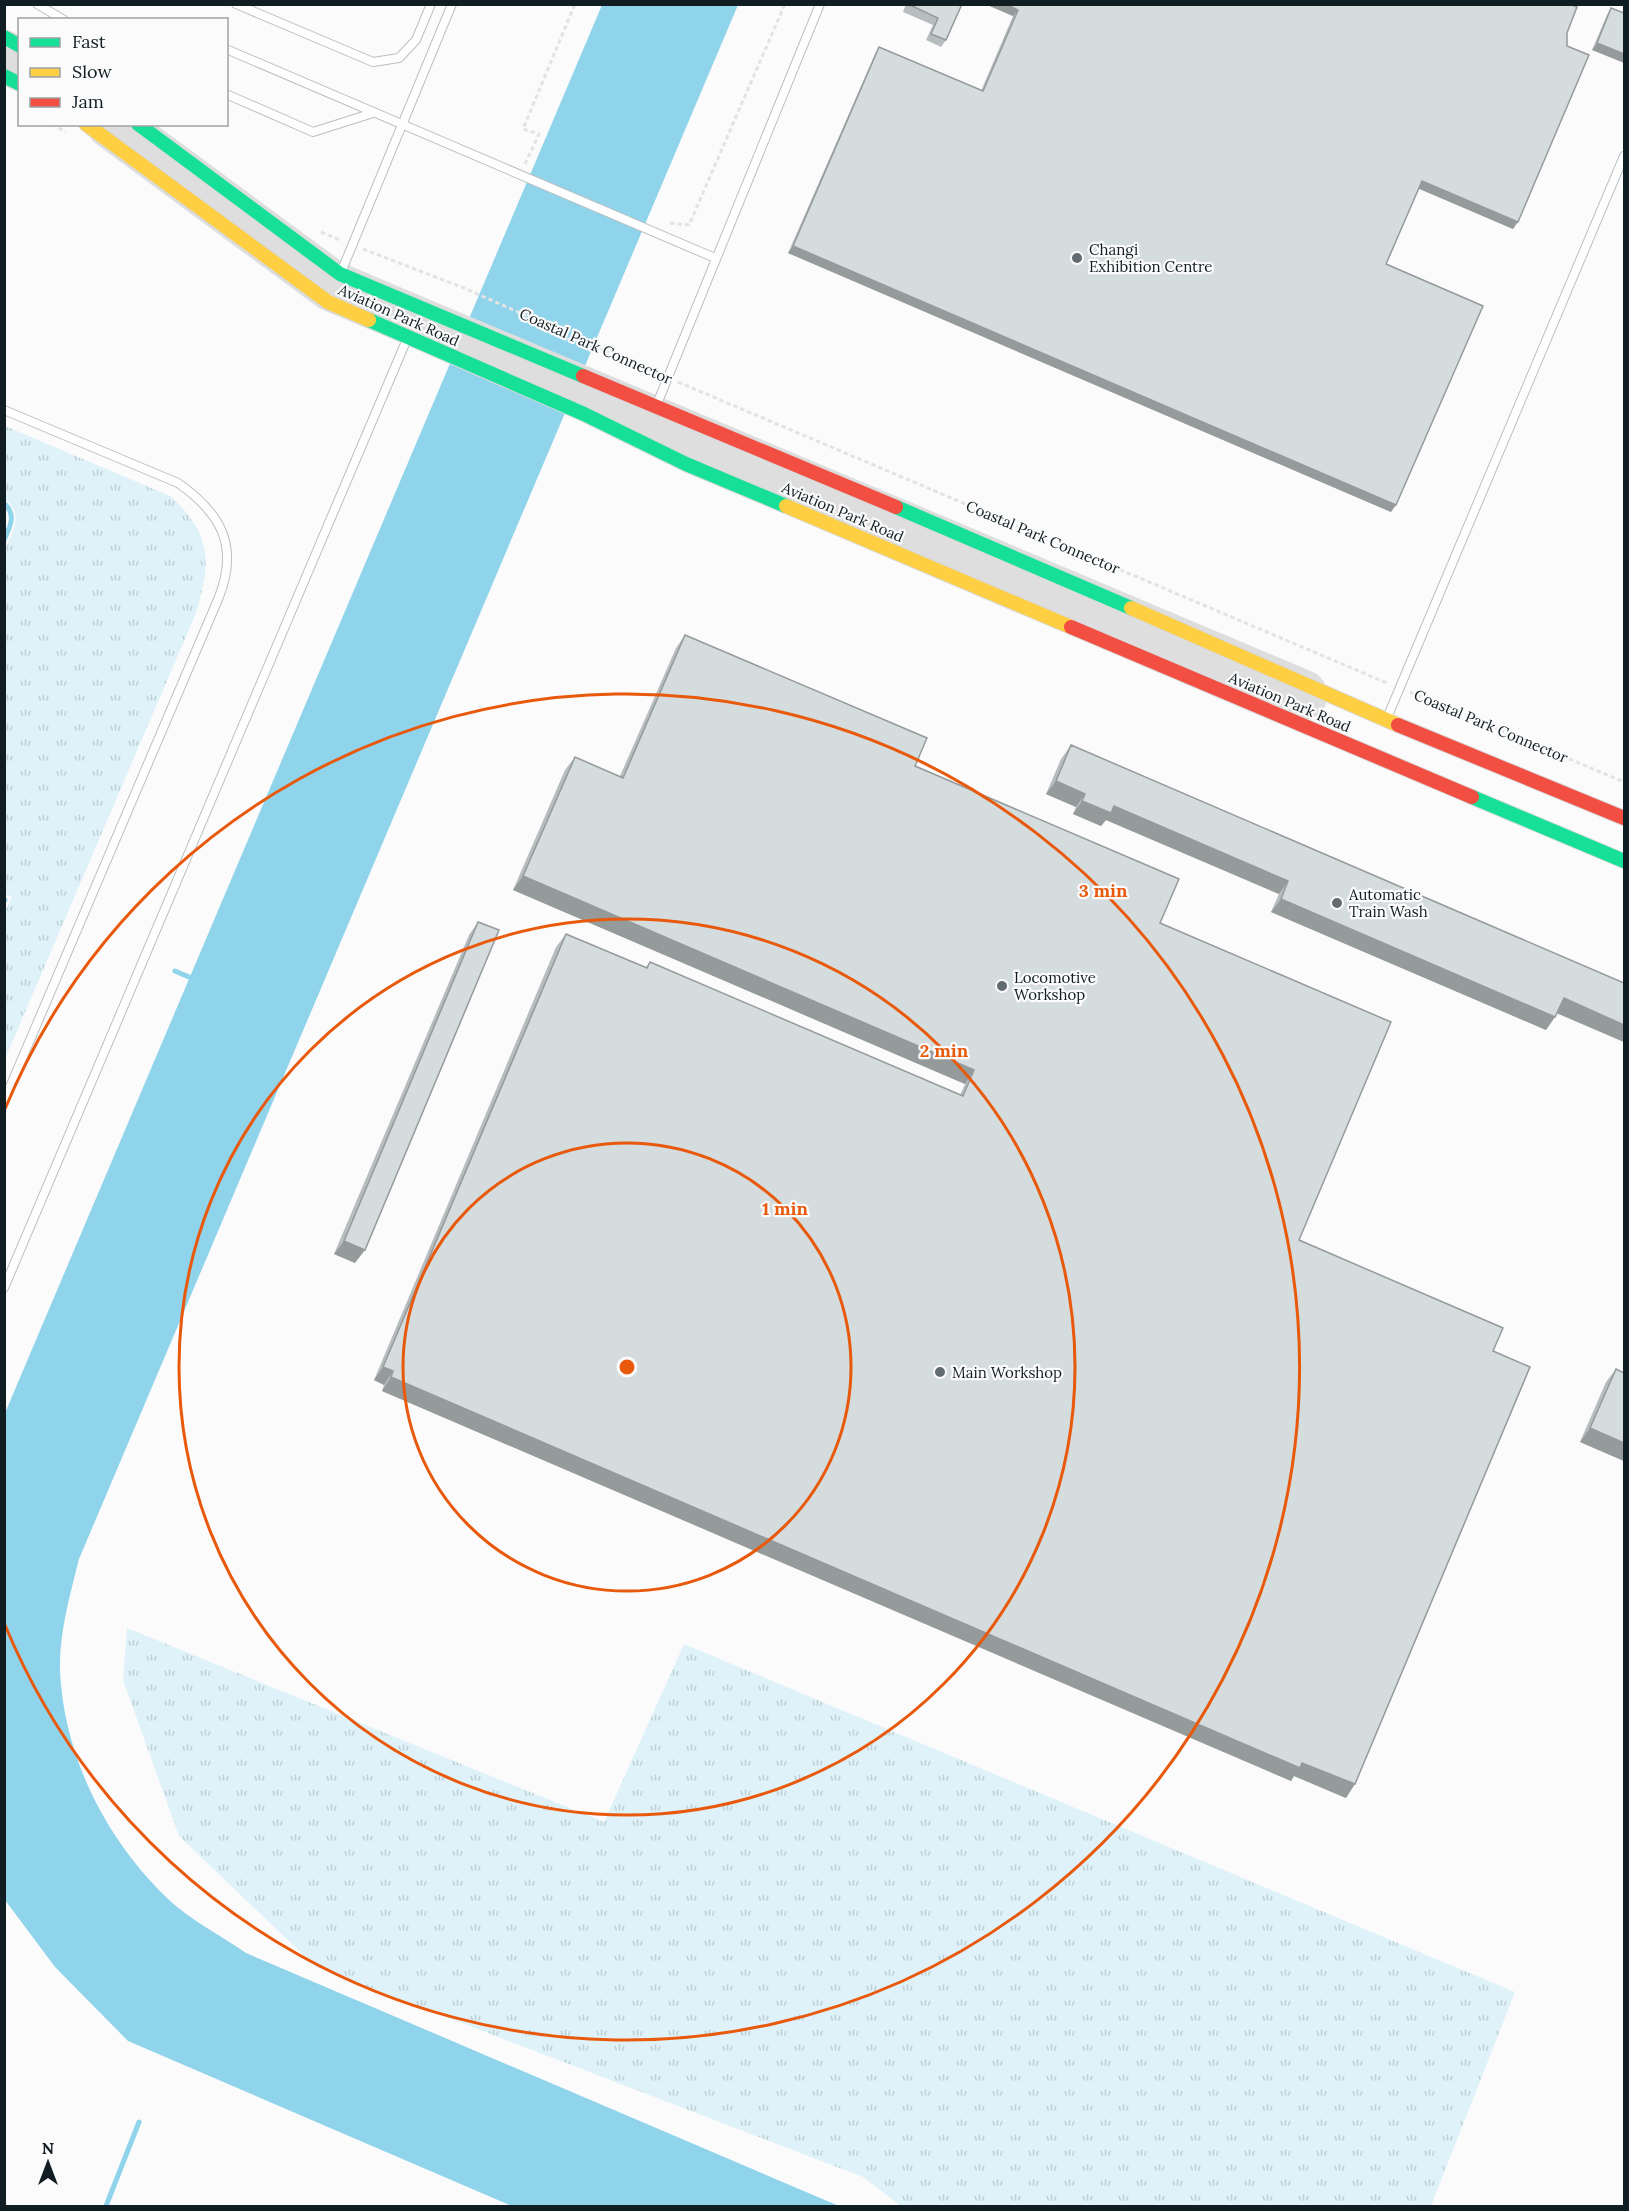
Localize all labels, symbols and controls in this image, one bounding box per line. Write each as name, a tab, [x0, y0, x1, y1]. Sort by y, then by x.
legend	[18, 18, 228, 126]
text: Fast	[72, 30, 106, 53]
text: Slow	[72, 60, 112, 83]
text: Jam	[71, 90, 104, 113]
place label: Changi Exhibition Centre	[1089, 240, 1212, 276]
marker: Changi Exhibition Centre	[1070, 251, 1084, 265]
street label: Aviation Park Road	[335, 279, 462, 350]
street label: Coastal Park Connector	[517, 304, 676, 388]
street label: Aviation Park Road	[778, 477, 907, 546]
street label: Coastal Park Connector	[963, 496, 1123, 578]
street label: Aviation Park Road	[1225, 667, 1354, 736]
street label: Coastal Park Connector	[1411, 685, 1571, 767]
text: 3 min	[1079, 879, 1128, 902]
place label: Automatic Train Wash	[1348, 885, 1428, 921]
marker: Automatic Train Wash	[1330, 896, 1344, 910]
place label: Locomotive Workshop	[1014, 968, 1096, 1004]
marker: Locomotive Workshop	[995, 979, 1009, 993]
text: 2 min	[920, 1039, 969, 1062]
text: 1 min	[762, 1197, 808, 1220]
centre of rings	[617, 1357, 637, 1377]
place label: Main Workshop	[952, 1363, 1062, 1382]
marker: Main Workshop	[933, 1365, 947, 1379]
north arrow	[18, 2133, 78, 2193]
text: N	[42, 2138, 54, 2158]

